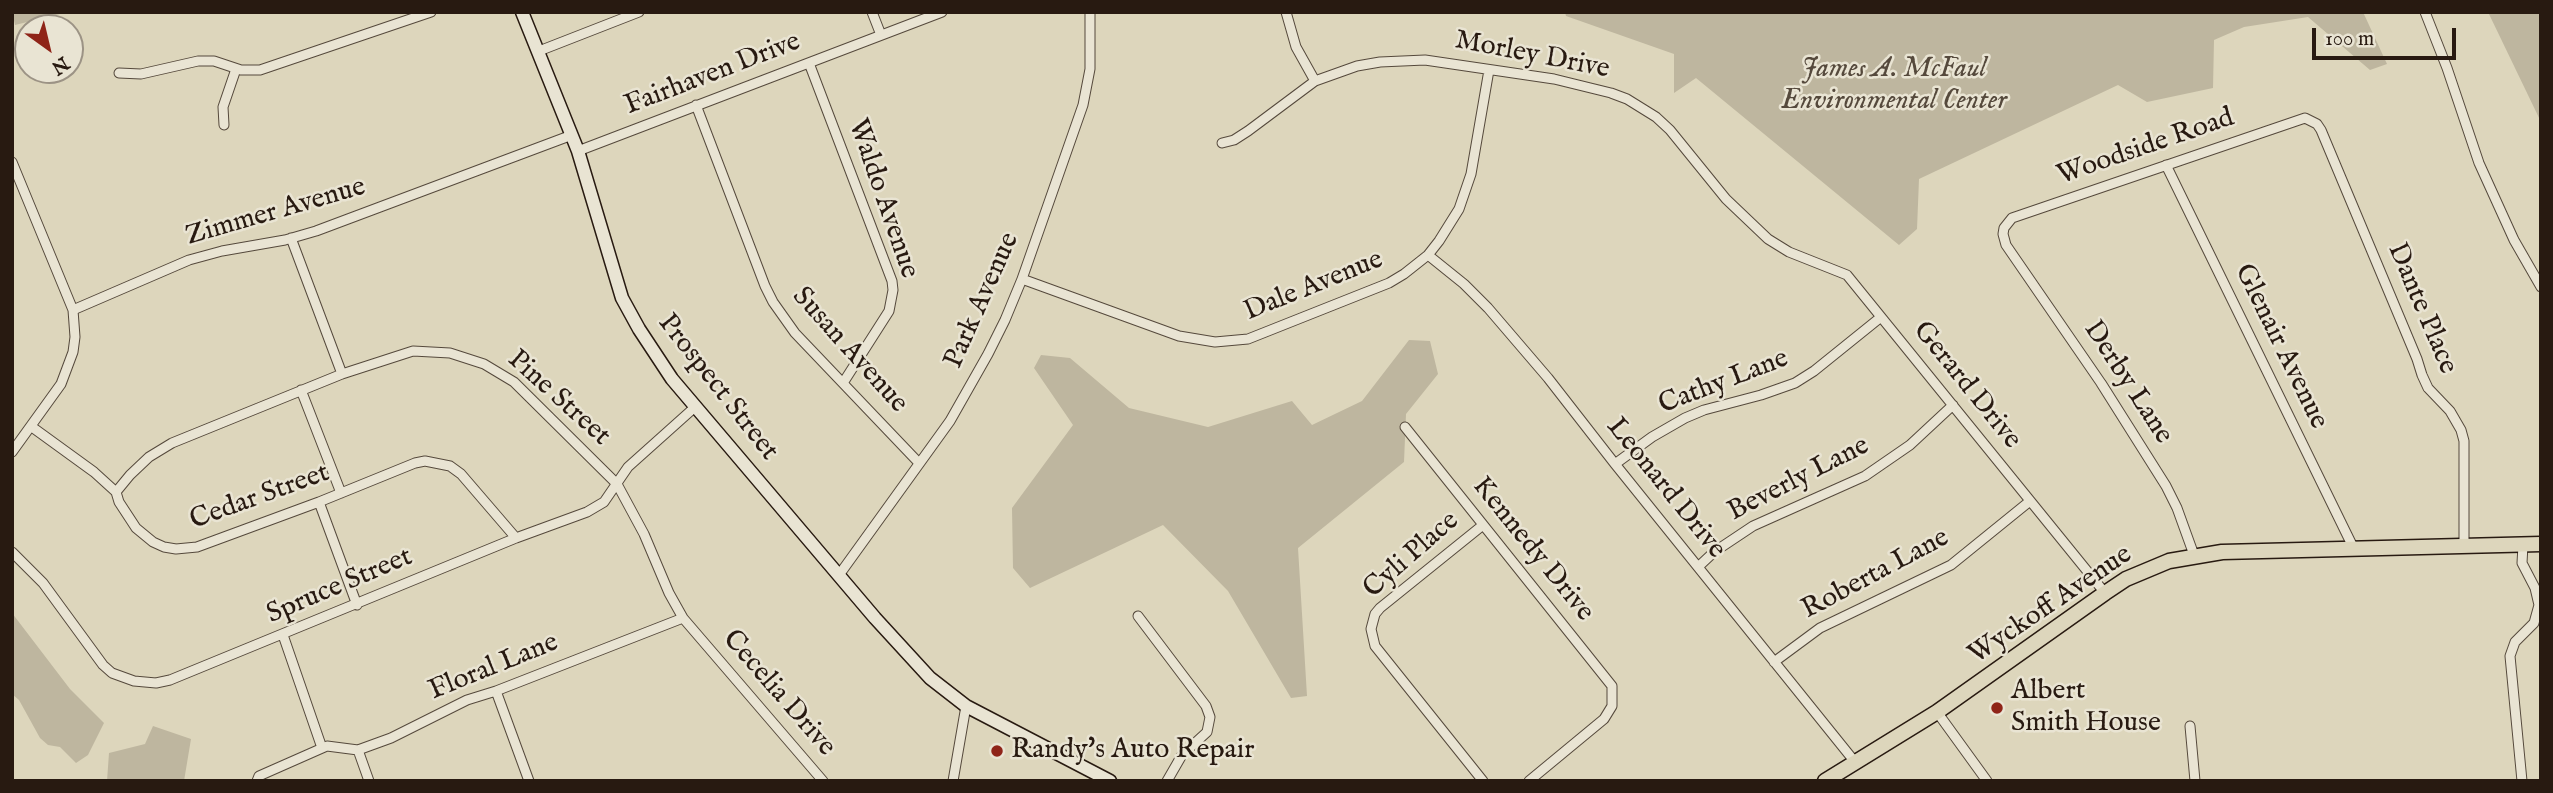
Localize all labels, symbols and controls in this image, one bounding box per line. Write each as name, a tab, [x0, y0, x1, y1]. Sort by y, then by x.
north arrow	[14, 14, 84, 84]
scale bar	[2315, 14, 2458, 58]
street label: Morley Drive	[1452, 25, 1612, 87]
street label: Fairhaven Drive	[621, 26, 805, 124]
text: 100 m	[2325, 26, 2374, 53]
text: N	[46, 50, 73, 79]
park label: James A. McFaul Environmental Center	[1781, 53, 2007, 119]
street label: Woodside Road	[2053, 102, 2239, 194]
street label: Waldo Avenue	[839, 115, 925, 283]
street label: Zimmer Avenue	[182, 171, 370, 255]
street label: Park Avenue	[938, 228, 1028, 374]
street label: Dante Place	[2378, 239, 2464, 379]
street label: Dale Avenue	[1240, 244, 1388, 330]
street label: Glenair Avenue	[2226, 259, 2334, 435]
street label: Susan Avenue	[784, 281, 914, 421]
street label: Prospect Street	[649, 308, 785, 468]
street label: Derby Lane	[2075, 315, 2179, 451]
street label: Gerard Drive	[1904, 316, 2028, 456]
street label: Cathy Lane	[1655, 343, 1793, 423]
street label: Pine Street	[500, 344, 616, 454]
street label: Leonard Drive	[1598, 412, 1732, 566]
street label: Beverly Lane	[1723, 430, 1875, 530]
street label: Cedar Street	[186, 457, 334, 539]
street label: Kennedy Drive	[1464, 471, 1600, 629]
street label: Cyli Place	[1357, 505, 1467, 607]
street label: Roberta Lane	[1797, 522, 1955, 628]
street label: Wyckoff Avenue	[1963, 539, 2139, 673]
street label: Spruce Street	[262, 541, 418, 633]
street label: Cecelia Drive	[714, 624, 842, 764]
street label: Floral Lane	[425, 627, 563, 709]
place label: Albert Smith House	[2011, 675, 2161, 741]
marker: Albert Smith House	[1989, 700, 2005, 716]
place label: Randy's Auto Repair	[1011, 734, 1254, 768]
marker: Randy's Auto Repair	[989, 743, 1005, 759]

